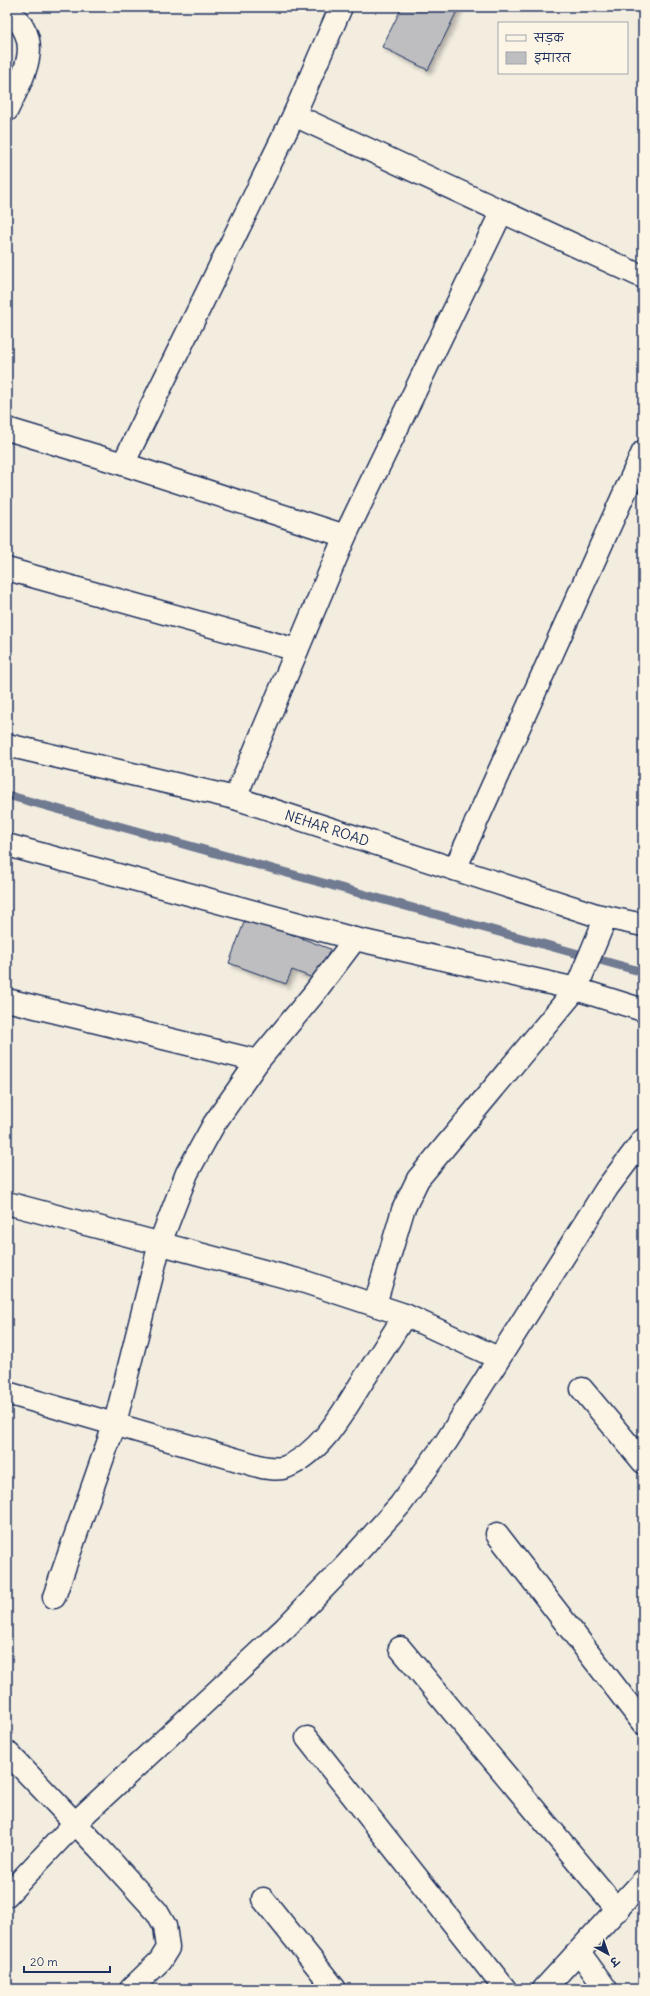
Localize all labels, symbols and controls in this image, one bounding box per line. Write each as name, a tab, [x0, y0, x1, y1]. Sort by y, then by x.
legend	[498, 22, 628, 74]
text: सड़क	[533, 30, 565, 46]
text: इमारत	[534, 50, 572, 65]
street label: NEHAR ROAD	[283, 806, 372, 850]
north arrow	[588, 1934, 628, 1974]
scale bar	[24, 1948, 110, 1974]
text: उ	[606, 1953, 623, 1970]
text: 20 m	[30, 1954, 58, 1969]

